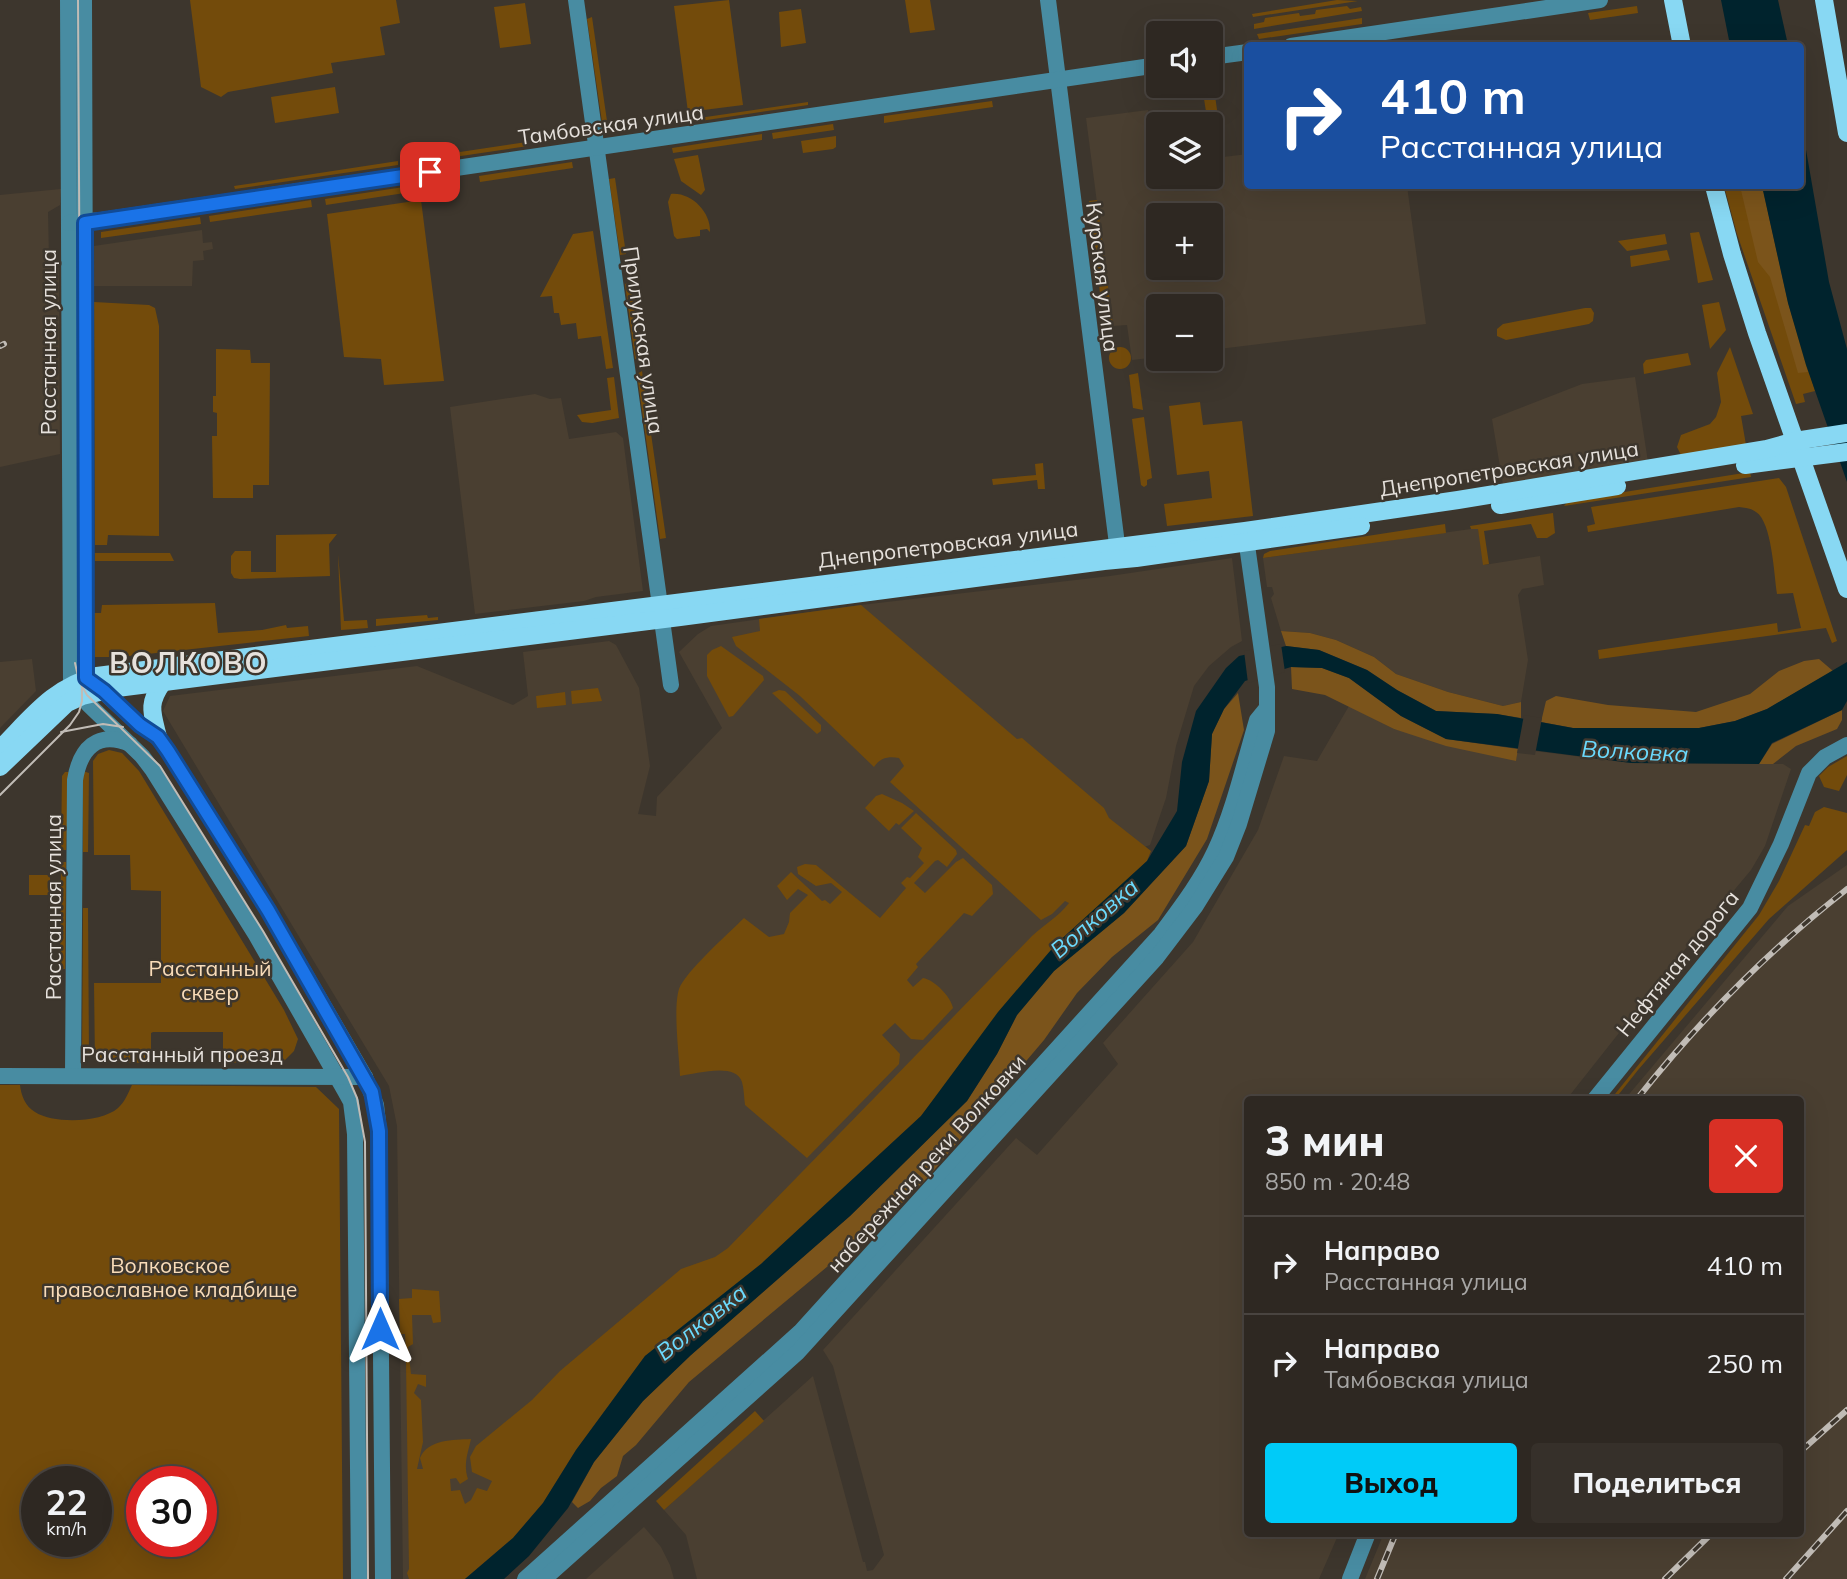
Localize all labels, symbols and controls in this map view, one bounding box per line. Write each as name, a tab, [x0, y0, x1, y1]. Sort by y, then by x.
map controls	[1146, 21, 1223, 371]
button: sound	[1146, 21, 1223, 98]
text: 410 m	[1380, 65, 1526, 126]
icon: right	[1265, 70, 1356, 161]
street label: Тамбовская улица	[517, 98, 705, 150]
button: layers	[1146, 112, 1223, 189]
text: Расстанная улица	[1380, 126, 1663, 166]
pin	[400, 142, 460, 202]
icon: arrive	[411, 153, 449, 191]
street label: Курская улица	[1081, 201, 1125, 353]
button: +	[1146, 203, 1223, 280]
street label: Прилукская улица	[618, 244, 670, 436]
street label: Расстанная улица	[35, 249, 61, 435]
button: −	[1146, 294, 1223, 371]
street label: Днепропетровская улица	[1378, 435, 1640, 501]
street label: Днепропетровская улица	[816, 515, 1080, 573]
district label: ВОЛКОВО	[109, 645, 269, 680]
water label: Волковка	[1581, 734, 1689, 768]
street label: Расстанная улица	[40, 814, 66, 1000]
water label: Волковка	[1044, 872, 1144, 964]
street label: Нефтяная дорога	[1610, 885, 1744, 1041]
park label: Расстанный сквер	[148, 955, 272, 1005]
street label: Расстанный проезд	[81, 1041, 283, 1067]
street label: набережная реки Волковки	[821, 1049, 1031, 1277]
text: 3 мин	[1265, 1114, 1385, 1167]
button: close	[1709, 1119, 1783, 1193]
text: 850 m · 20:48	[1265, 1167, 1410, 1196]
text: Направо	[1324, 1234, 1440, 1267]
icon: right	[1265, 1246, 1303, 1284]
text: 410 m	[1707, 1249, 1783, 1282]
park label: Волковское православное кладбище	[43, 1252, 297, 1302]
text: Расстанная улица	[1324, 1267, 1528, 1296]
water label: Волковка	[650, 1278, 752, 1366]
position arrow	[343, 1292, 417, 1366]
text: Направо	[1324, 1332, 1440, 1365]
icon: right	[1265, 1344, 1303, 1382]
text: 250 m	[1707, 1347, 1783, 1380]
text: Тамбовская улица	[1324, 1365, 1529, 1394]
button: Выход	[1265, 1443, 1517, 1523]
button: Поделиться	[1531, 1443, 1783, 1523]
speed limit sign: 30	[126, 1466, 217, 1557]
text: 22	[45, 1480, 88, 1524]
text: km/h	[46, 1517, 87, 1540]

